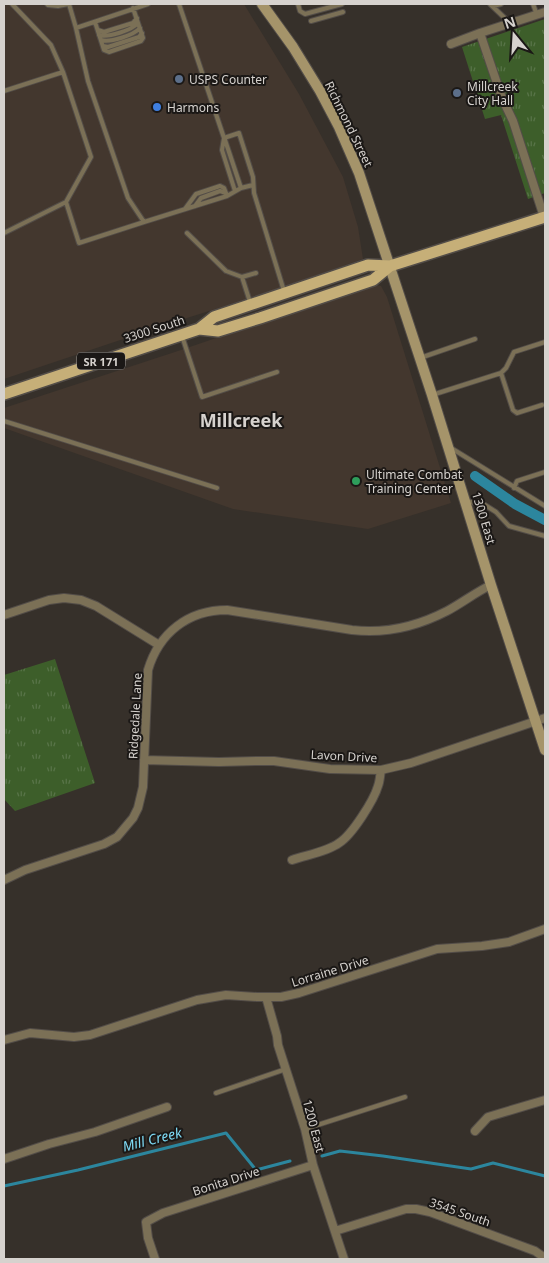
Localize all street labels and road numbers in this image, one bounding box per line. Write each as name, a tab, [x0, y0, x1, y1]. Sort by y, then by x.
street label: Richmond Street	[321, 78, 377, 170]
street label: 3300 South	[121, 311, 187, 347]
road number: SR 171	[77, 352, 125, 370]
street label: 1300 East	[468, 490, 500, 547]
street label: Ridgedale Lane	[124, 672, 146, 760]
street label: Lavon Drive	[310, 746, 378, 766]
street label: Lorraine Drive	[289, 951, 371, 991]
street label: 1200 East	[299, 1098, 329, 1155]
street label: Bonita Drive	[190, 1162, 262, 1200]
street label: 3545 South	[427, 1194, 493, 1230]

